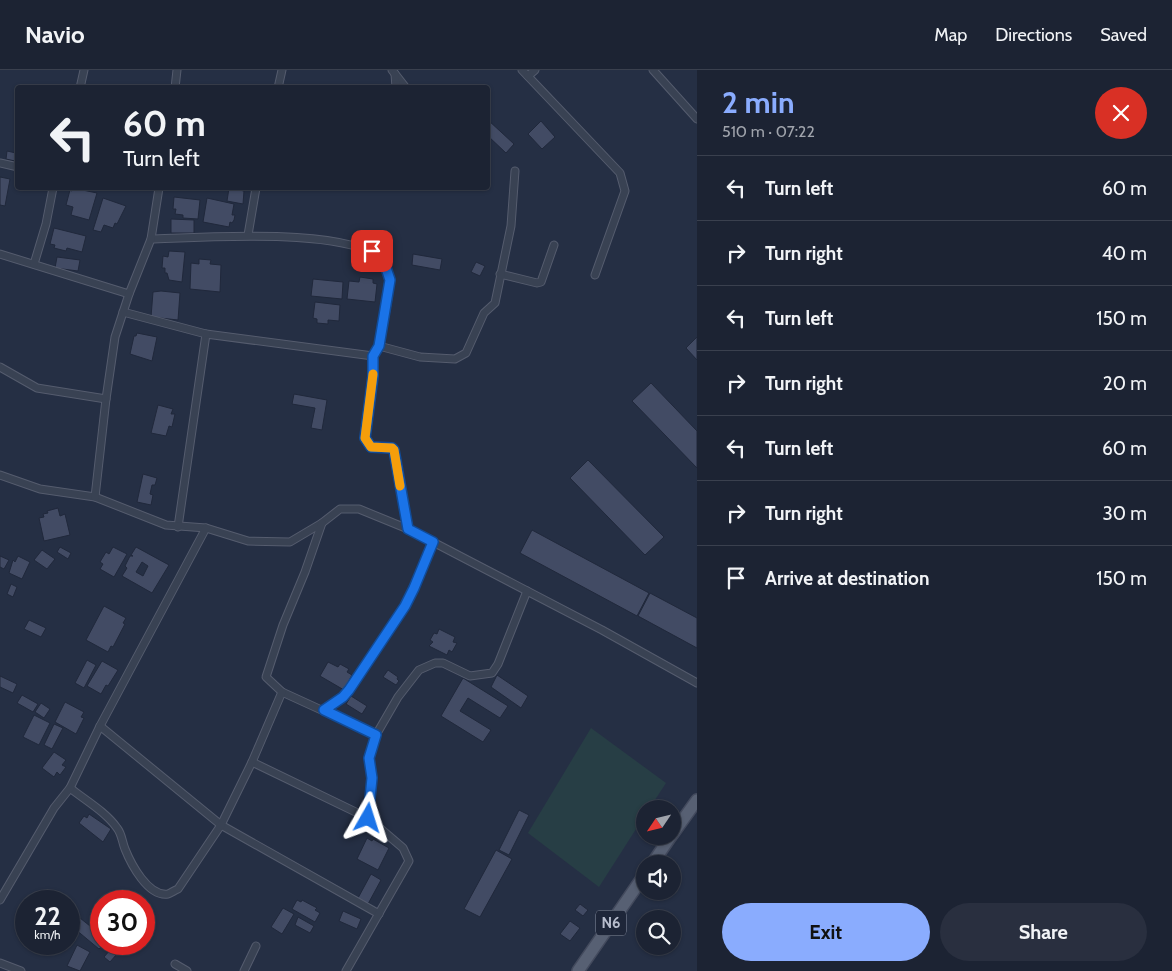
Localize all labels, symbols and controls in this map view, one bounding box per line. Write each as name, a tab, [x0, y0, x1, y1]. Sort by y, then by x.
text: Navio	[25, 20, 85, 49]
text: Map	[934, 24, 967, 46]
text: Directions	[995, 24, 1072, 46]
text: Saved	[1100, 24, 1147, 46]
text: 2 min	[722, 84, 794, 121]
button: close	[1095, 87, 1147, 139]
text: 60 m	[123, 102, 206, 145]
icon: left	[40, 105, 105, 170]
text: 510 m · 07:22	[722, 122, 815, 141]
text: Turn left	[123, 145, 200, 172]
icon: left	[722, 174, 750, 202]
text: Turn left	[765, 177, 833, 200]
text: 60 m	[1102, 177, 1147, 200]
pin	[351, 230, 393, 272]
icon: arrive	[358, 237, 386, 265]
icon: right	[722, 239, 750, 267]
text: Turn right	[765, 242, 843, 265]
text: 40 m	[1102, 242, 1147, 265]
icon: left	[722, 304, 750, 332]
text: Turn left	[765, 307, 833, 330]
text: 150 m	[1096, 307, 1147, 330]
icon: right	[722, 369, 750, 397]
text: Turn right	[765, 372, 843, 395]
text: 20 m	[1103, 372, 1147, 395]
icon: left	[722, 434, 750, 462]
text: Turn left	[765, 437, 833, 460]
text: 60 m	[1102, 437, 1147, 460]
icon: right	[722, 499, 750, 527]
text: Turn right	[765, 502, 843, 525]
text: 30 m	[1103, 502, 1147, 525]
icon: arrive	[722, 564, 750, 592]
text: Arrive at destination	[765, 567, 929, 590]
text: 150 m	[1096, 567, 1147, 590]
position arrow	[341, 791, 393, 843]
north arrow	[636, 800, 681, 845]
map controls	[636, 800, 681, 955]
button: sound	[636, 855, 681, 900]
speed limit sign: 30	[90, 890, 155, 955]
text: 22	[34, 901, 61, 931]
button: Exit	[722, 903, 930, 961]
button: Share	[940, 903, 1147, 961]
road number: N6	[596, 910, 626, 936]
button: search	[636, 910, 681, 955]
text: km/h	[34, 927, 61, 942]

